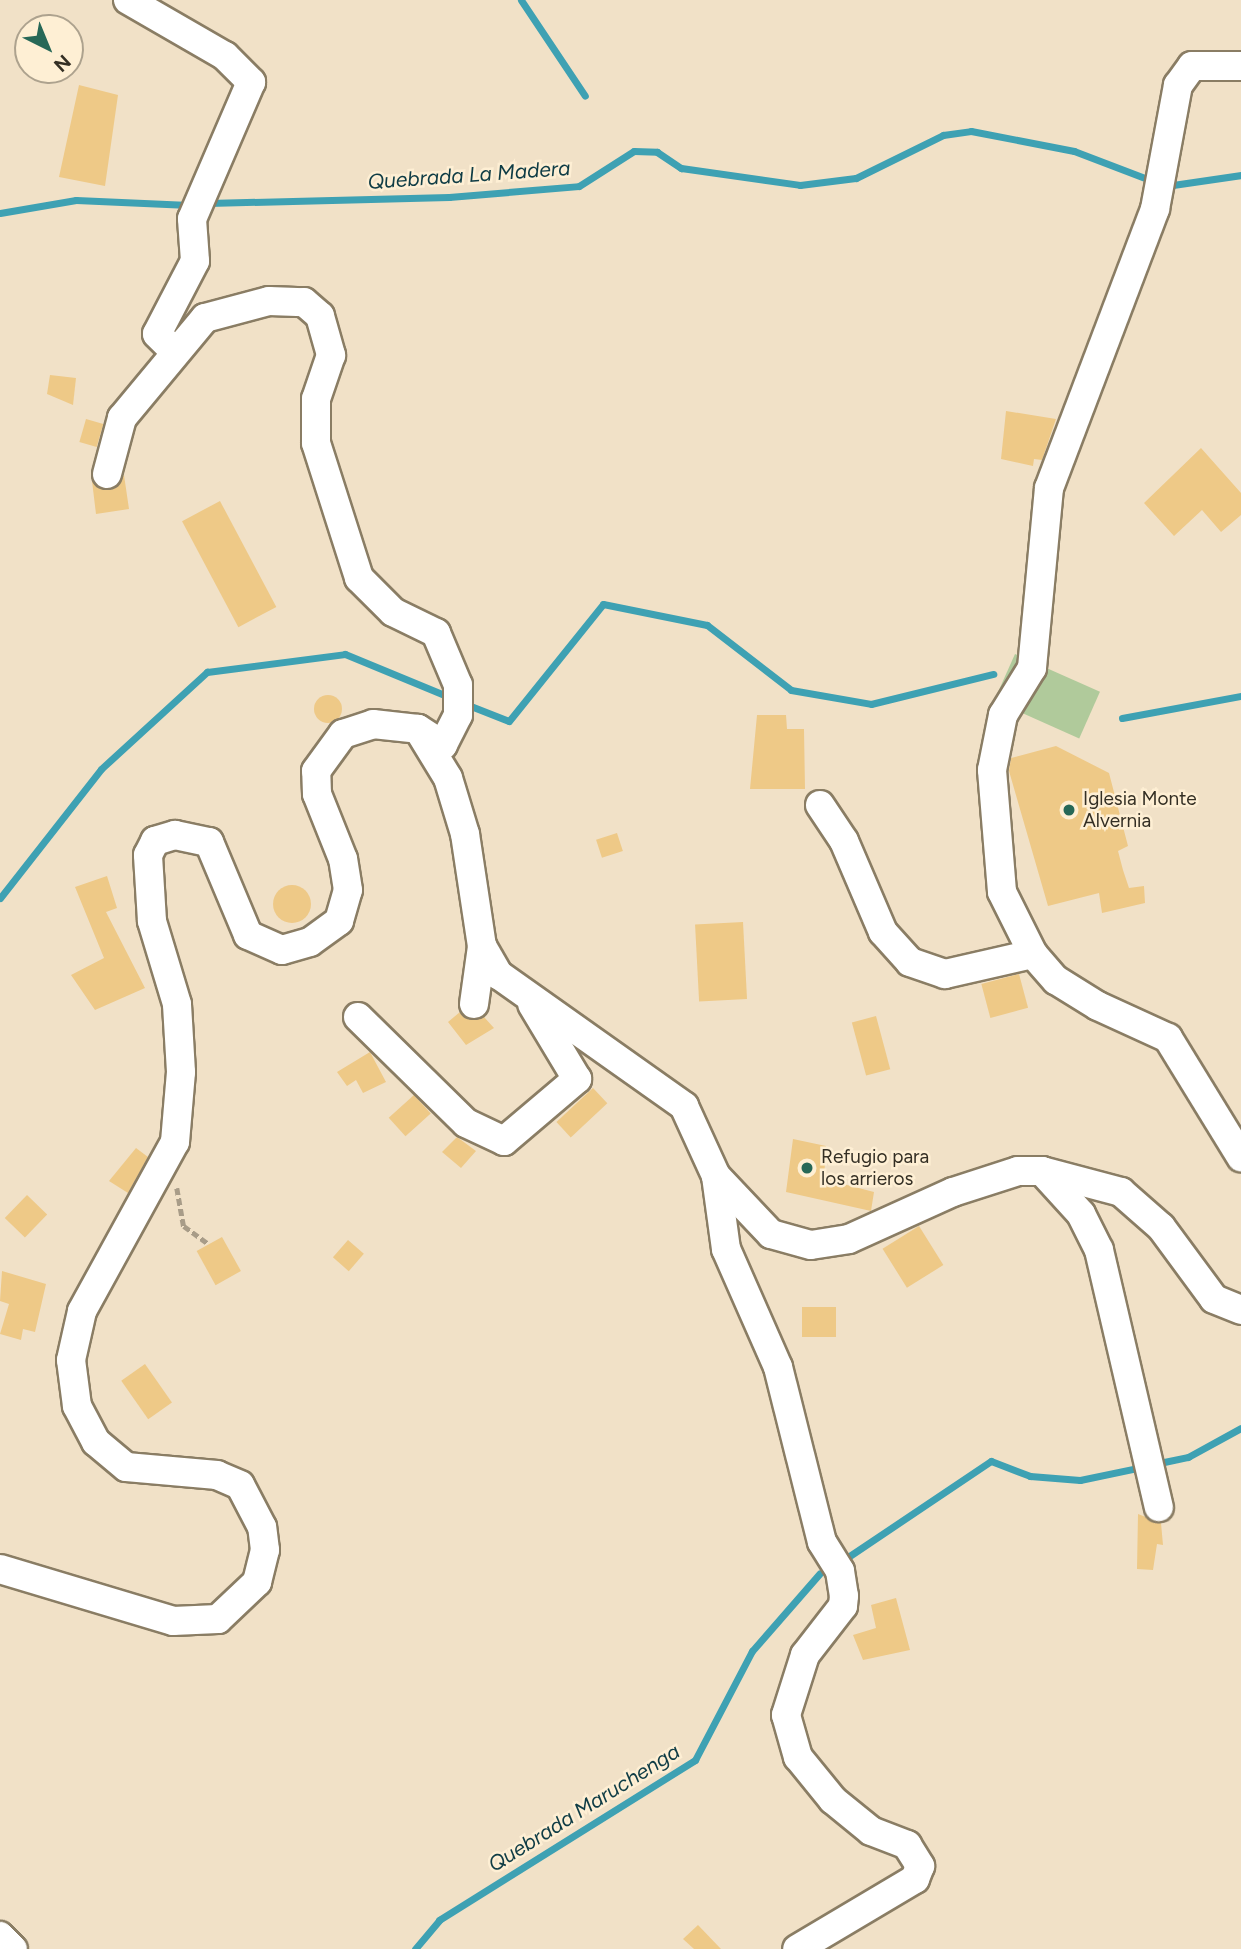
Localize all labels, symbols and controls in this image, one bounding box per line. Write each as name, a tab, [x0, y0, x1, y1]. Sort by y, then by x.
north arrow	[14, 14, 84, 84]
text: N	[49, 50, 76, 77]
water label: Quebrada La Madera	[367, 155, 571, 195]
place label: Iglesia Monte Alvernia	[1083, 788, 1197, 832]
marker: Iglesia Monte Alvernia	[1061, 802, 1077, 818]
place label: Refugio para los arrieros	[821, 1146, 929, 1190]
marker: Refugio para los arrieros	[799, 1160, 815, 1176]
water label: Quebrada Maruchenga	[484, 1739, 684, 1877]

